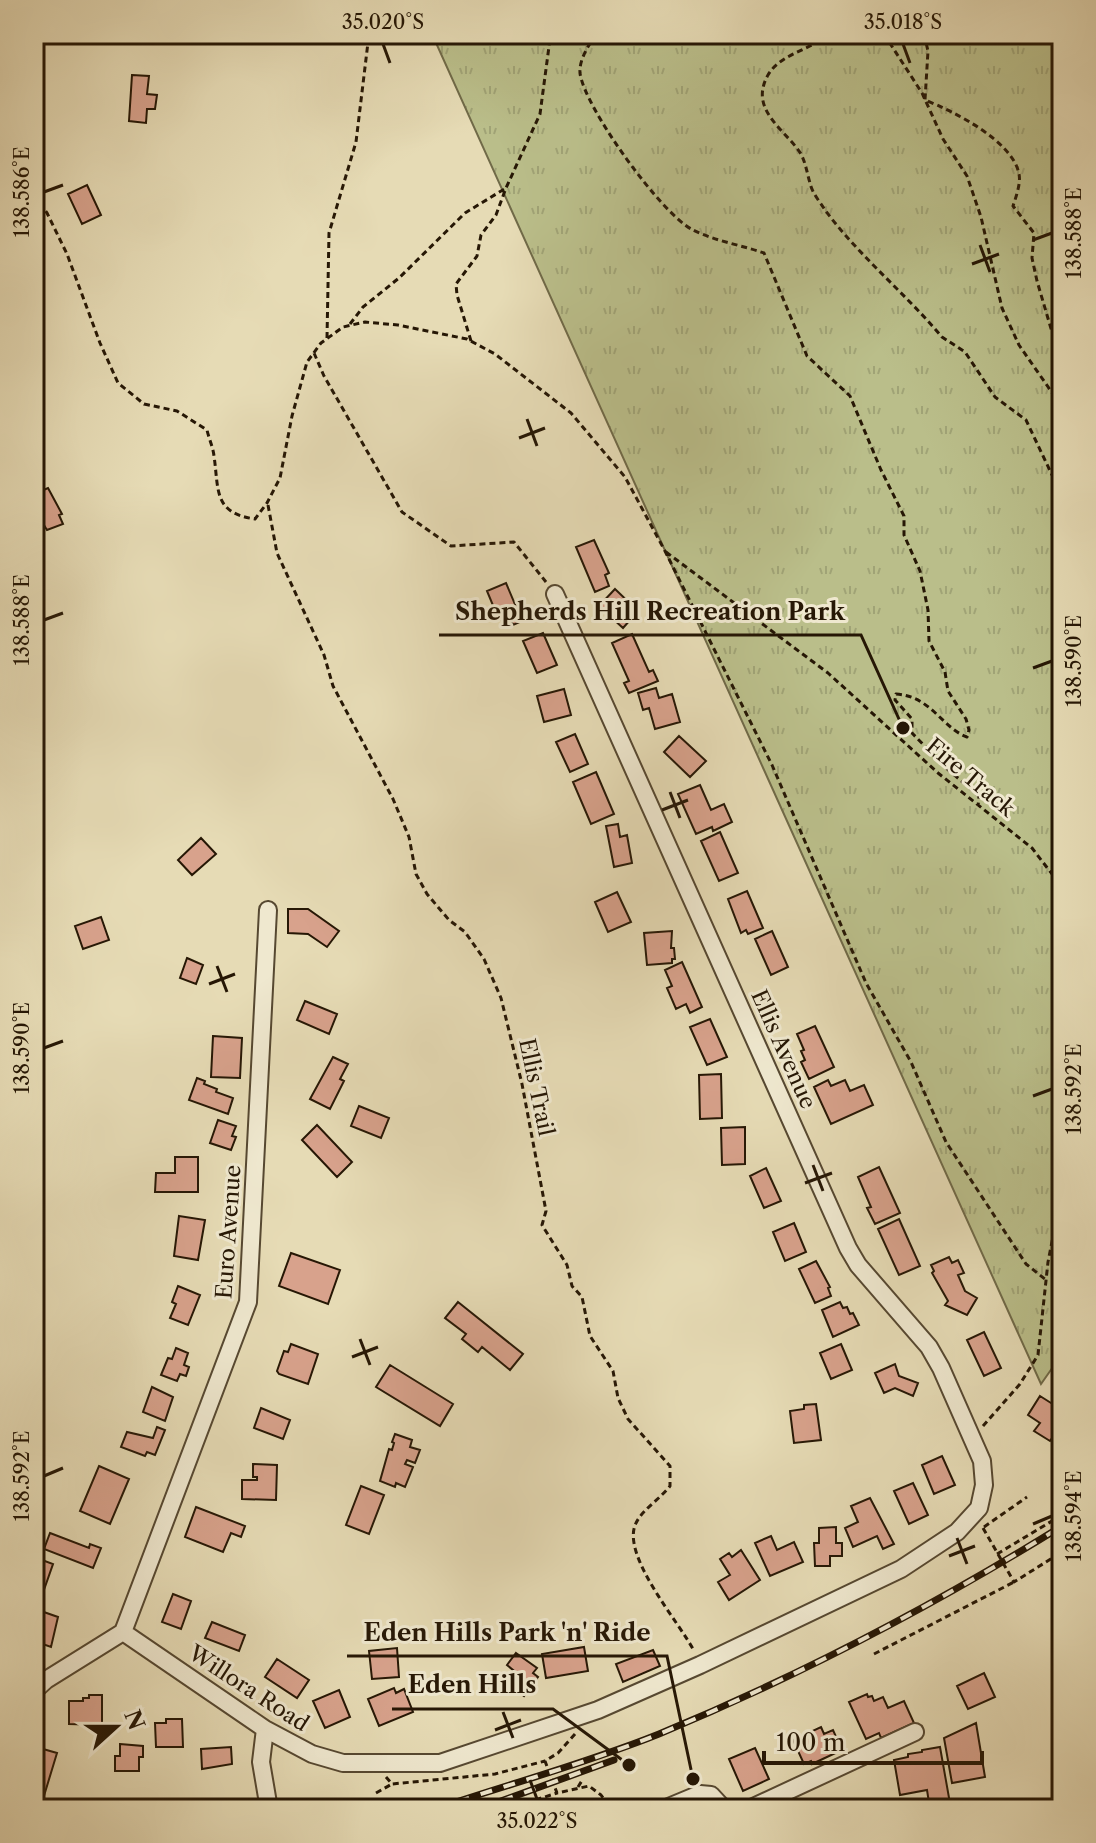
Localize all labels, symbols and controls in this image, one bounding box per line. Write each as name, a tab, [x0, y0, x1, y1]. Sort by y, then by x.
text: 35.020°S	[342, 10, 424, 34]
text: 35.018°S	[864, 10, 942, 34]
text: 138.586°E	[10, 146, 34, 238]
text: 138.588°E	[1062, 187, 1086, 279]
text: 138.588°E	[10, 574, 34, 666]
callout: Shepherds Hill Recreation Park	[439, 587, 861, 635]
text: Shepherds Hill Recreation Park	[455, 597, 846, 626]
text: 138.590°E	[1062, 615, 1086, 707]
street label: Fire Track	[921, 732, 1022, 823]
street label: Ellis Avenue	[745, 985, 822, 1113]
text: 138.590°E	[10, 1002, 34, 1094]
street label: Ellis Trail	[513, 1036, 560, 1139]
text: 138.592°E	[1062, 1043, 1086, 1135]
street label: Euro Avenue	[210, 1164, 247, 1300]
text: 138.592°E	[10, 1430, 34, 1522]
text: 138.594°E	[1062, 1471, 1086, 1561]
callout: Eden Hills Park 'n' Ride	[347, 1608, 667, 1656]
text: Eden Hills Park 'n' Ride	[364, 1618, 650, 1647]
street label: Willora Road	[183, 1639, 314, 1737]
callout: Eden Hills	[392, 1661, 553, 1709]
text: Eden Hills	[408, 1670, 536, 1699]
north arrow	[76, 1687, 156, 1767]
text: N	[118, 1706, 150, 1734]
scale bar	[764, 1715, 982, 1765]
text: 100 m	[776, 1728, 845, 1757]
text: 35.022°S	[496, 1809, 578, 1833]

